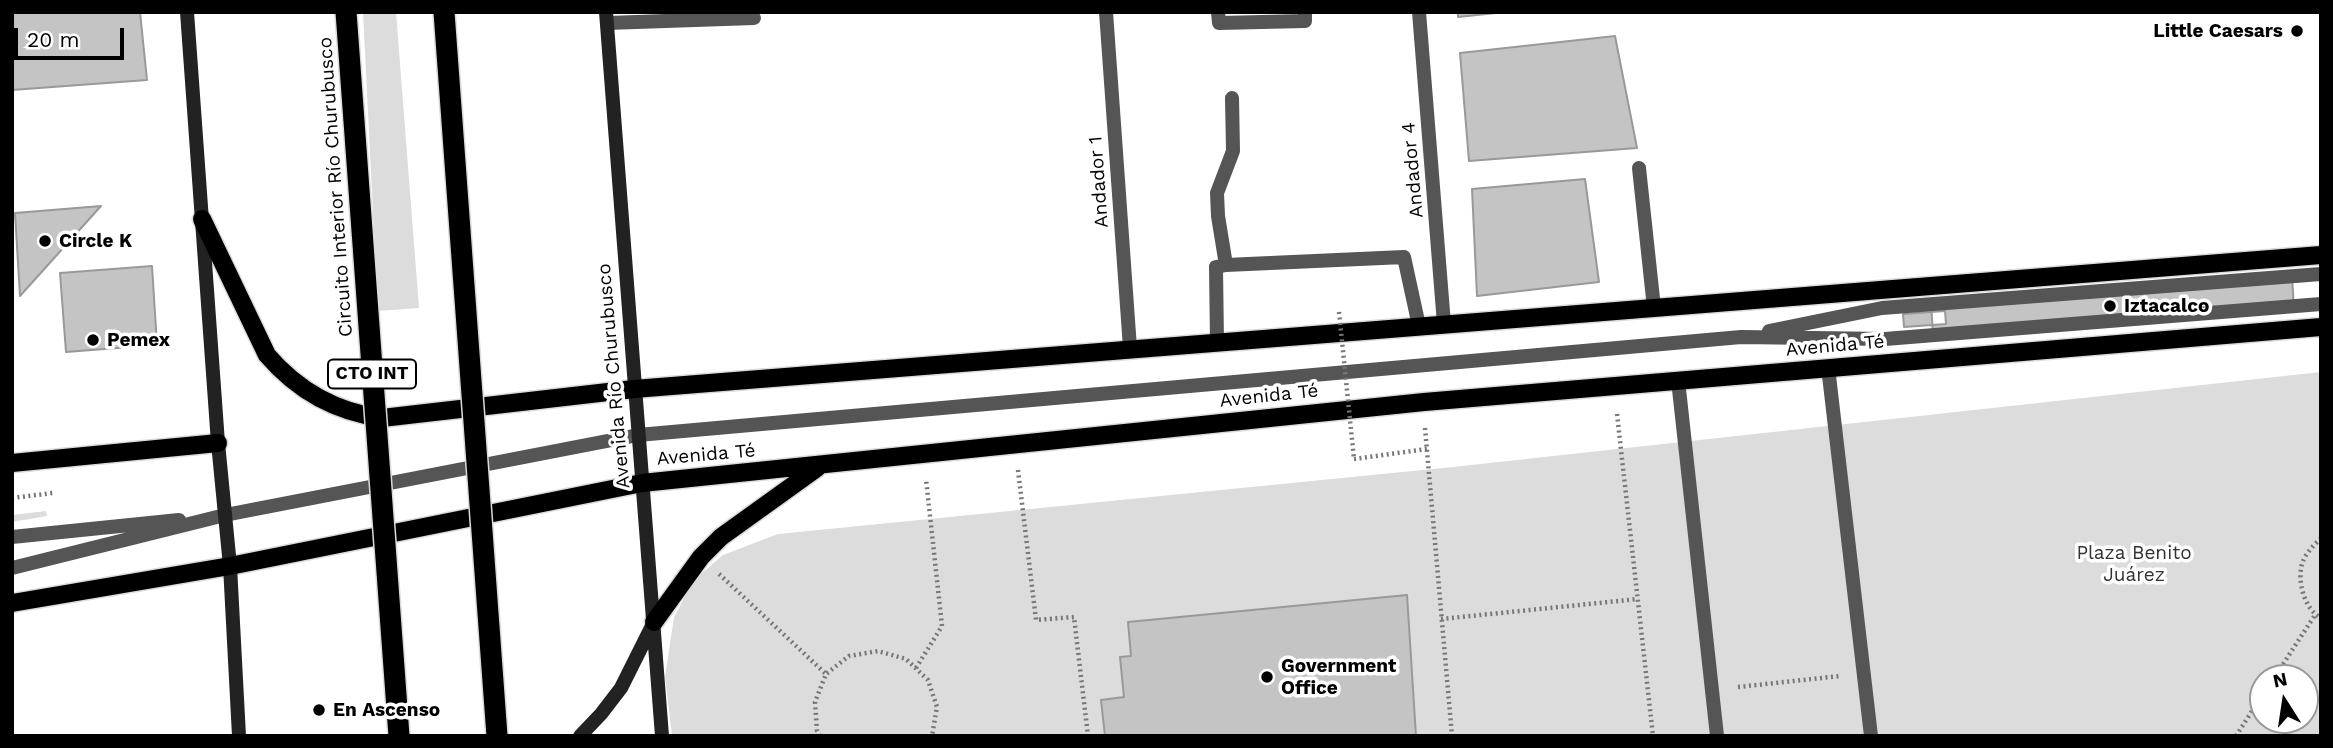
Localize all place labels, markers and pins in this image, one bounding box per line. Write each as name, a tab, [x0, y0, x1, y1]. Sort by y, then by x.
place label: Little Caesars	[2153, 20, 2283, 42]
marker: Little Caesars	[2289, 23, 2305, 39]
place label: Circle K	[59, 230, 132, 252]
marker: Circle K	[37, 233, 53, 249]
place label: Iztacalco	[2124, 295, 2209, 317]
marker: Iztacalco	[2102, 298, 2118, 314]
place label: Pemex	[107, 329, 170, 351]
marker: Pemex	[85, 332, 101, 348]
place label: Government Office	[1281, 655, 1396, 699]
marker: Government Office	[1259, 669, 1275, 685]
place label: En Ascenso	[333, 699, 440, 721]
marker: En Ascenso	[311, 702, 327, 718]

